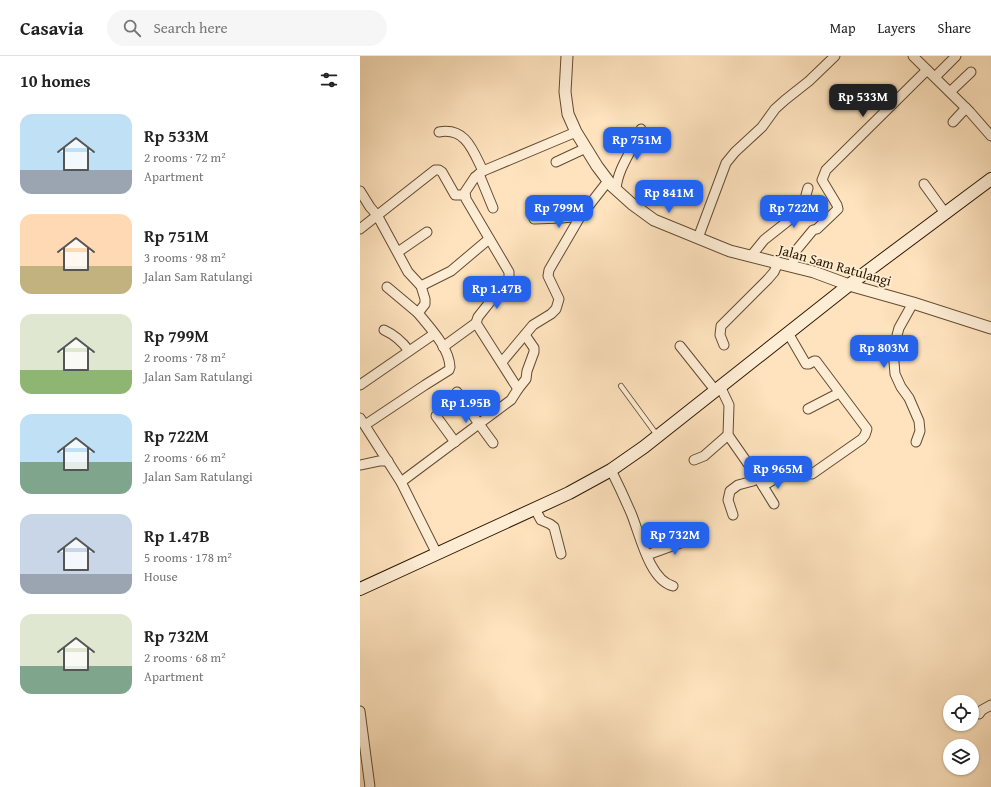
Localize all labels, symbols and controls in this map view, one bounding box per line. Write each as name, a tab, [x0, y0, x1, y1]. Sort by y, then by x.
search box	[107, 10, 387, 46]
text: Casavia	[20, 14, 83, 42]
icon: search	[121, 17, 143, 39]
text: Search here	[153, 17, 228, 38]
text: Map	[830, 18, 856, 38]
text: Layers	[878, 18, 916, 38]
text: Share	[938, 18, 971, 38]
text: 10 homes	[20, 68, 91, 93]
icon: filters	[318, 69, 340, 91]
pin: Rp 533M	[826, 84, 900, 118]
text: Rp 533M	[838, 87, 888, 106]
text: Rp 533M	[144, 123, 209, 148]
pin: Rp 751M	[600, 127, 674, 161]
icon: home	[52, 130, 100, 178]
text: Rp 751M	[612, 130, 662, 149]
text: 2 rooms · 72 m²	[144, 148, 226, 167]
text: Apartment	[144, 167, 204, 186]
pin: Rp 841M	[632, 180, 706, 214]
text: Rp 841M	[644, 183, 694, 202]
pin: Rp 799M	[522, 195, 596, 229]
pin: Rp 722M	[757, 195, 831, 229]
text: Rp 799M	[534, 198, 584, 217]
text: Rp 722M	[769, 198, 819, 217]
text: Rp 751M	[144, 223, 209, 248]
icon: home	[52, 230, 100, 278]
street label: Jalan Sam Ratulangi	[774, 239, 894, 291]
text: 3 rooms · 98 m²	[144, 248, 226, 267]
text: Jalan Sam Ratulangi	[144, 267, 253, 286]
pin: Rp 1.47B	[456, 276, 538, 310]
text: Rp 1.47B	[472, 279, 522, 298]
text: Rp 799M	[144, 323, 209, 348]
icon: home	[52, 330, 100, 378]
pin: Rp 803M	[847, 335, 921, 369]
text: Rp 803M	[859, 338, 909, 357]
text: 2 rooms · 78 m²	[144, 348, 226, 367]
text: Jalan Sam Ratulangi	[144, 367, 253, 386]
pin: Rp 1.95B	[425, 390, 507, 424]
text: Rp 1.95B	[441, 393, 491, 412]
text: Rp 722M	[144, 423, 209, 448]
icon: home	[52, 430, 100, 478]
text: 2 rooms · 66 m²	[144, 448, 226, 467]
pin: Rp 965M	[741, 456, 815, 490]
text: Rp 965M	[753, 459, 803, 478]
text: Jalan Sam Ratulangi	[144, 467, 253, 486]
pin: Rp 732M	[638, 522, 712, 556]
text: Rp 1.47B	[144, 523, 210, 548]
text: Rp 732M	[650, 525, 700, 544]
icon: home	[52, 530, 100, 578]
text: 5 rooms · 178 m²	[144, 548, 232, 567]
text: House	[144, 567, 178, 586]
text: Rp 732M	[144, 623, 209, 648]
icon: home	[52, 630, 100, 678]
text: 2 rooms · 68 m²	[144, 648, 226, 667]
text: Apartment	[144, 667, 204, 686]
map controls	[943, 695, 979, 775]
button: locate	[943, 695, 979, 731]
button: layers	[943, 739, 979, 775]

